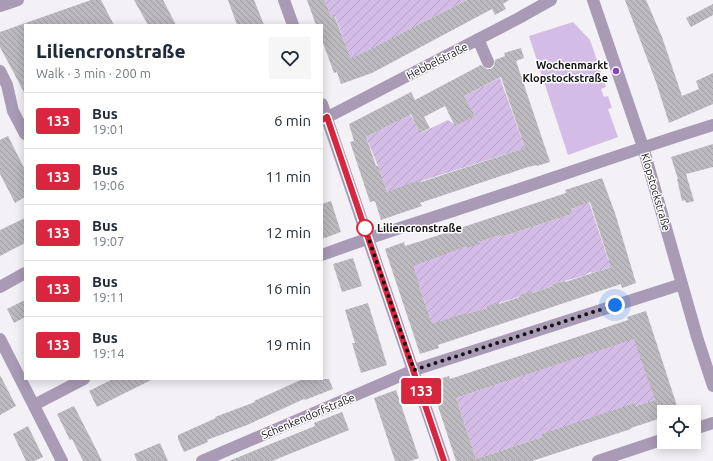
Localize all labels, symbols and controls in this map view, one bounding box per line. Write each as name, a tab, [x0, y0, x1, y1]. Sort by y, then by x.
button: heart	[269, 37, 311, 79]
text: Liliencronstraße	[36, 40, 186, 62]
street label: Hebbelstraße	[404, 40, 470, 82]
place label: Wochenmarkt Klopstockstraße	[522, 59, 608, 84]
text: Walk · 3 min · 200 m	[36, 66, 151, 80]
marker: Wochenmarkt Klopstockstraße	[611, 66, 621, 76]
text: Bus	[92, 105, 118, 122]
text: 6 min	[274, 112, 311, 129]
text: 133	[46, 113, 70, 129]
text: 19:01	[92, 122, 125, 136]
street label: Klopstockstraße	[639, 152, 673, 232]
text: Bus	[92, 161, 118, 178]
text: 11 min	[265, 168, 311, 185]
text: 133	[46, 169, 70, 185]
text: 19:06	[92, 178, 125, 192]
text: Bus	[92, 217, 118, 234]
marker: Liliencronstraße	[356, 219, 374, 237]
place label: Liliencronstraße	[377, 222, 462, 234]
text: 12 min	[265, 224, 311, 241]
text: 133	[46, 225, 70, 241]
text: 19:07	[92, 234, 125, 248]
text: Bus	[92, 273, 118, 290]
text: 16 min	[265, 280, 311, 297]
text: 133	[46, 281, 70, 297]
text: 19:11	[92, 290, 125, 304]
your location	[605, 295, 625, 315]
text: Bus	[92, 329, 118, 346]
text: 19 min	[265, 336, 311, 353]
text: 133	[46, 337, 70, 353]
text: 19:14	[92, 346, 125, 360]
line badge: 133	[398, 378, 444, 404]
text: 133	[409, 383, 433, 399]
street label: Schenkendorfstraße	[260, 391, 356, 441]
map controls	[657, 405, 701, 449]
button: locate	[657, 405, 701, 449]

